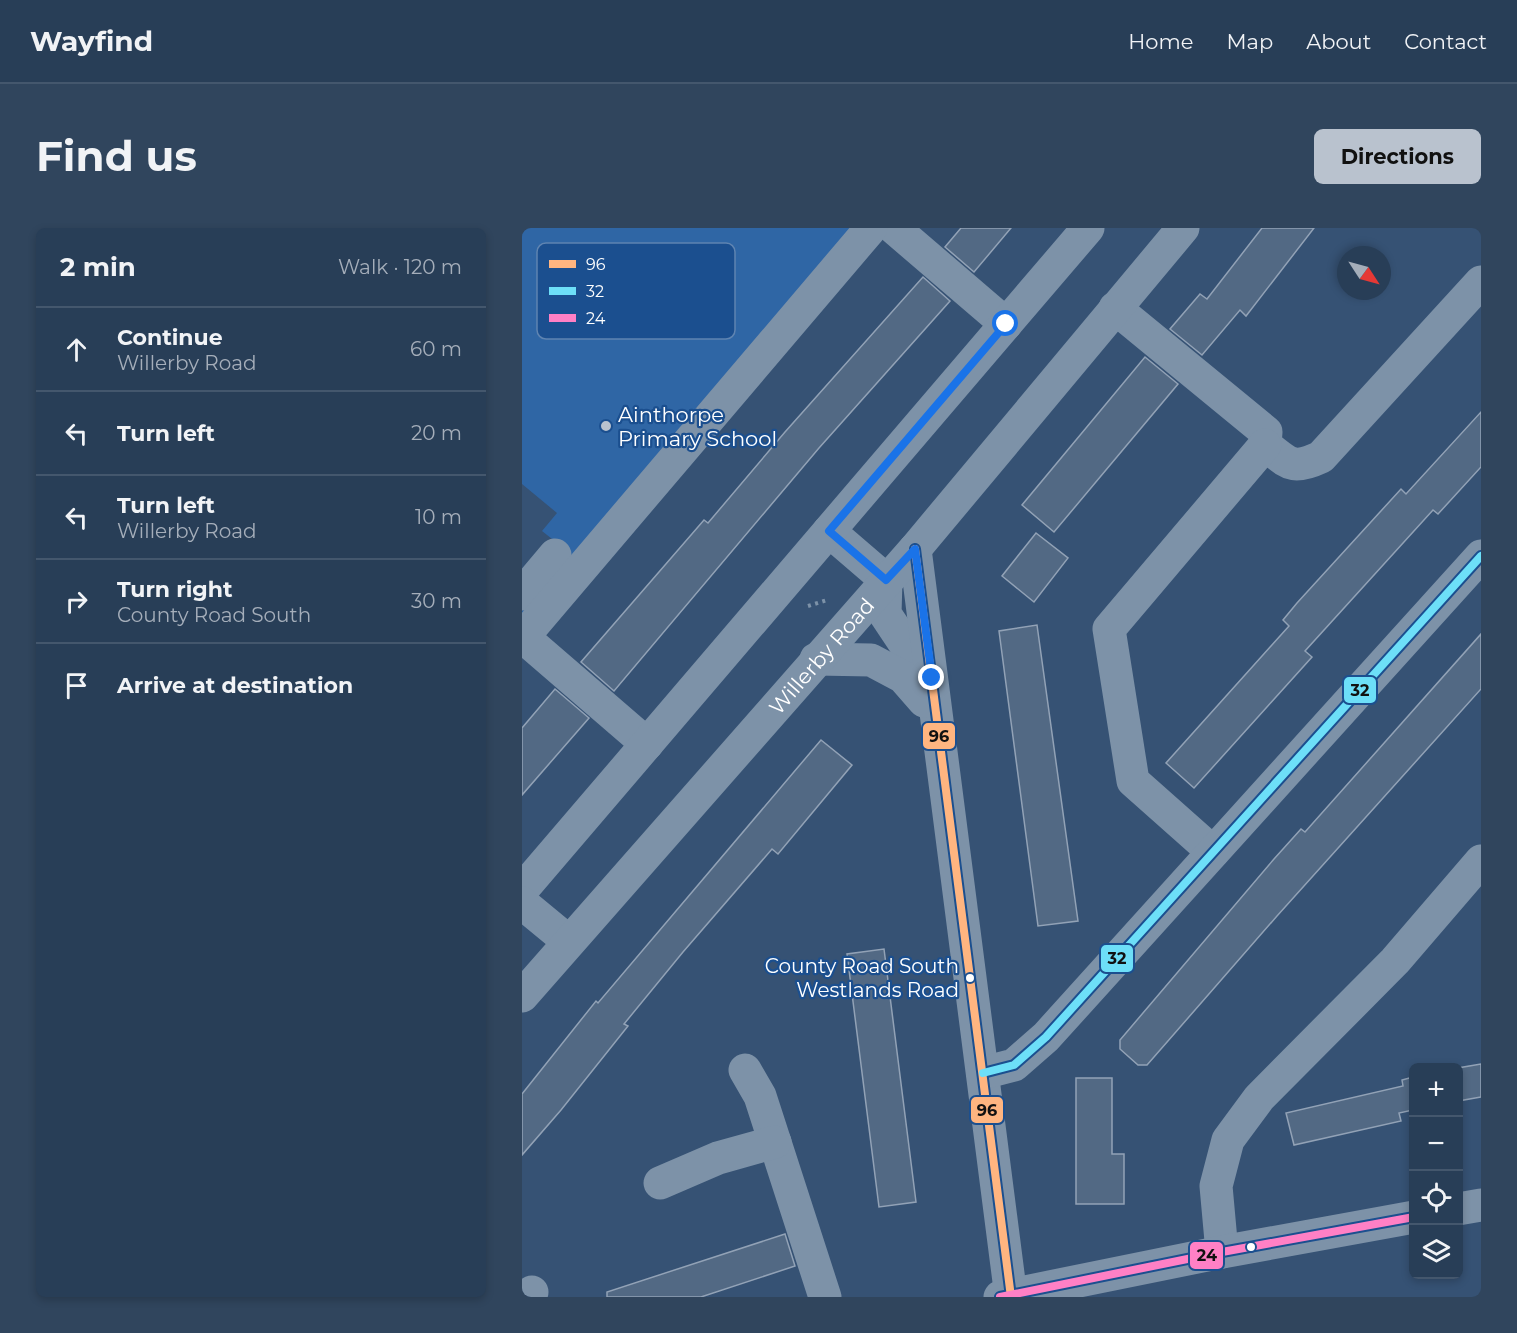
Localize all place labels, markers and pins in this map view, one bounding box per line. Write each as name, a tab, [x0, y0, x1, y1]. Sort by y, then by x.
place label: Ainthorpe Primary School	[618, 402, 777, 451]
marker: Ainthorpe Primary School	[599, 419, 613, 433]
place label: County Road South Westlands Road	[765, 954, 959, 1002]
marker: County Road South Westlands Road	[964, 972, 976, 984]
unlabelled marker	[1245, 1241, 1257, 1253]

